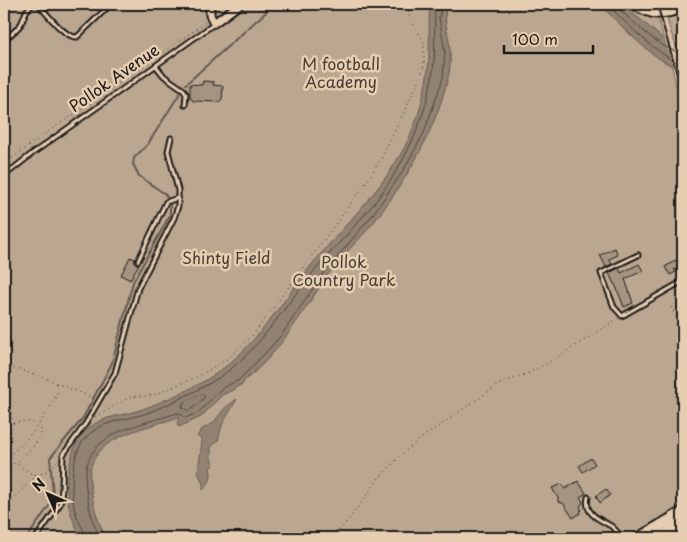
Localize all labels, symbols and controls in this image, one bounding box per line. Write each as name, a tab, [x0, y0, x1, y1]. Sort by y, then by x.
scale bar	[504, 22, 593, 54]
text: 100 m	[512, 27, 558, 50]
street label: Pollok Avenue	[63, 37, 164, 117]
park label: M football Academy	[302, 51, 380, 93]
park label: Shinty Field	[182, 245, 270, 269]
park label: Pollok Country Park	[292, 249, 396, 291]
north arrow	[22, 470, 72, 520]
text: N	[27, 473, 50, 496]

